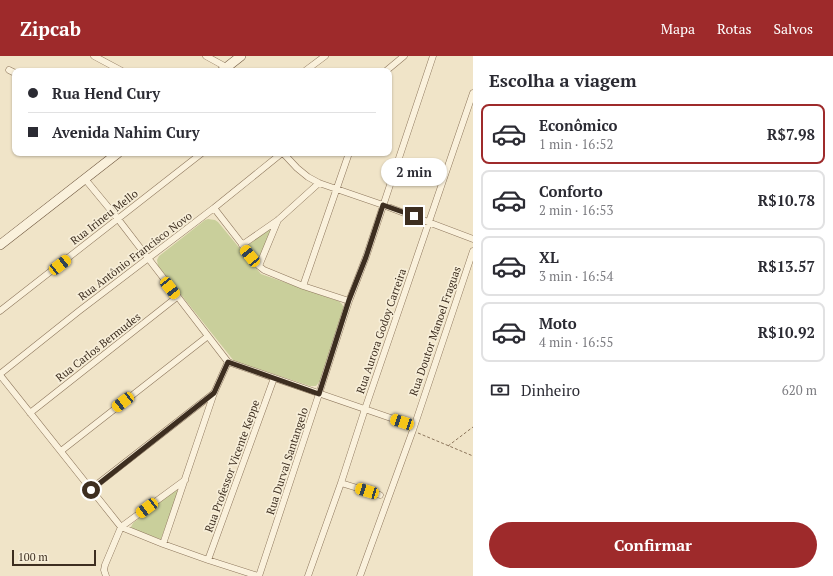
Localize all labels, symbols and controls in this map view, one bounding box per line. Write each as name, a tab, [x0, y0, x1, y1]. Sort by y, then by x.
text: Zipcab	[20, 16, 81, 41]
text: Mapa	[661, 19, 695, 38]
text: Rotas	[717, 19, 752, 38]
text: Salvos	[774, 19, 813, 38]
text: Escolha a viagem	[489, 68, 637, 92]
text: Rua Hend Cury	[52, 83, 160, 103]
text: Econômico	[539, 115, 617, 135]
icon: car	[491, 116, 527, 152]
text: Avenida Nahim Cury	[52, 122, 200, 142]
text: R$7.98	[767, 124, 815, 144]
text: 1 min · 16:52	[539, 135, 613, 153]
callout: 2 min	[381, 158, 447, 186]
text: 2 min	[396, 163, 432, 181]
text: Conforto	[539, 181, 603, 201]
icon: car	[491, 182, 527, 218]
street label: Rua Irineu Mello	[67, 186, 141, 248]
text: R$10.78	[758, 190, 815, 210]
text: 2 min · 16:53	[539, 201, 613, 219]
route end	[405, 207, 423, 225]
street label: Rua Antônio Francisco Novo	[75, 209, 195, 303]
car	[238, 243, 262, 269]
text: XL	[539, 247, 559, 267]
icon: car	[491, 248, 527, 284]
car	[47, 253, 73, 277]
text: R$13.57	[758, 256, 815, 276]
street label: Rua Doutor Manoel Fraguas	[406, 264, 464, 398]
street label: Rua Aurora Godoy Carreira	[353, 266, 409, 395]
text: 3 min · 16:54	[539, 267, 613, 285]
car	[158, 275, 182, 301]
street label: Rua Carlos Bermudes	[53, 309, 143, 385]
text: Moto	[539, 313, 577, 333]
icon: car	[491, 314, 527, 350]
text: R$10.92	[758, 322, 815, 342]
text: 4 min · 16:55	[539, 333, 613, 351]
icon: cash	[489, 379, 511, 401]
text: Dinheiro	[521, 380, 580, 400]
text: 620 m	[782, 381, 817, 399]
car	[110, 390, 136, 414]
street label: Rua Professor Vicente Keppe	[201, 397, 263, 534]
street label: Rua Durval Santangelo	[263, 406, 311, 516]
car	[389, 413, 415, 431]
route start	[82, 481, 100, 499]
car	[354, 482, 380, 500]
car	[134, 496, 160, 520]
button: Confirmar	[489, 522, 817, 568]
scale bar	[12, 548, 96, 567]
text: 100 m	[18, 550, 48, 564]

